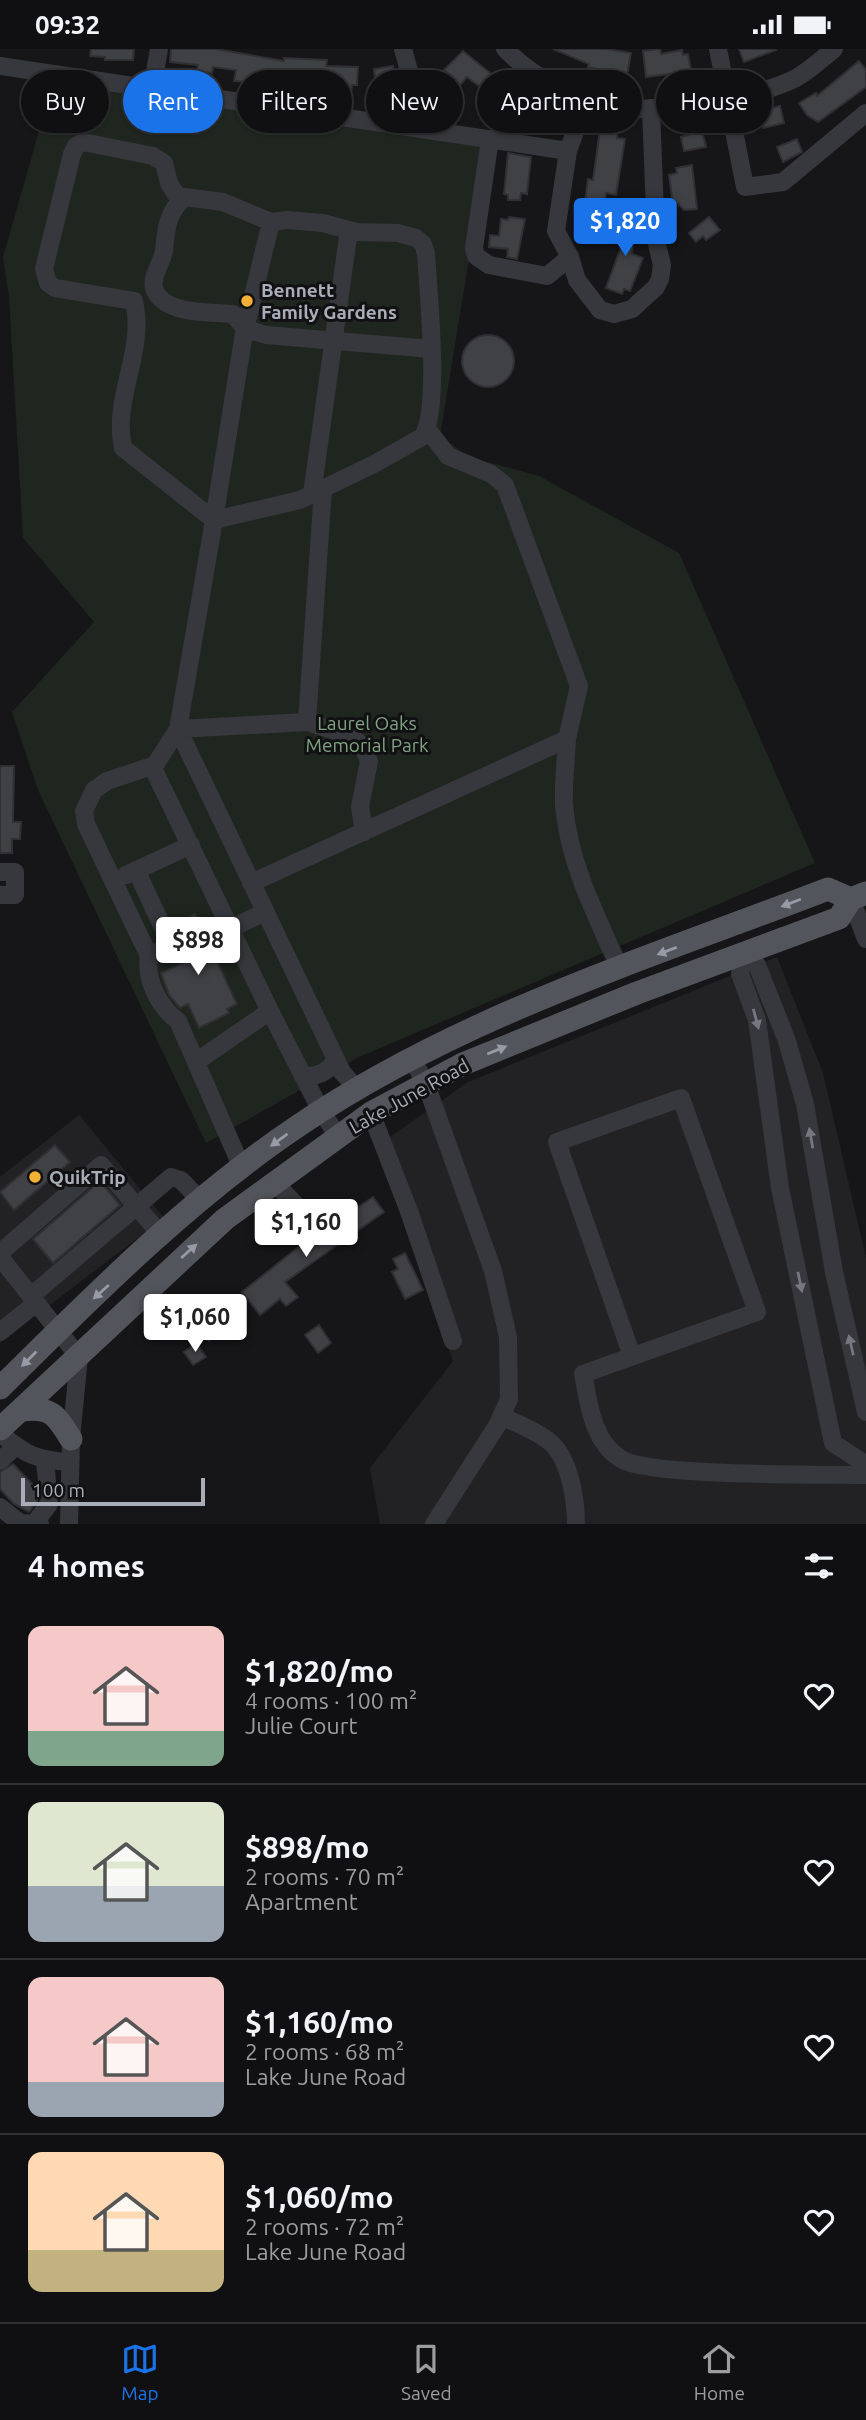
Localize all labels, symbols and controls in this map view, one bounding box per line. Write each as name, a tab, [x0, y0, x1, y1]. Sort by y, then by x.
text: 09:32	[35, 10, 100, 39]
chip: Buy	[21, 70, 109, 133]
chip: Rent	[123, 70, 223, 133]
chip: Filters	[237, 70, 352, 133]
chip: New	[366, 70, 463, 133]
chip: Apartment	[477, 70, 642, 133]
chip: House	[656, 70, 772, 133]
pin: $1,820	[568, 199, 682, 258]
text: $1,820	[590, 208, 660, 233]
place label: Bennett Family Gardens	[261, 279, 397, 323]
marker: Bennett Family Gardens	[239, 293, 255, 309]
park label: Laurel Oaks Memorial Park	[305, 712, 429, 756]
one-way arrow	[780, 897, 801, 908]
pin: $898	[157, 918, 239, 977]
text: $898	[172, 927, 224, 952]
one-way arrow	[656, 945, 677, 956]
one-way arrow	[751, 1009, 761, 1030]
one-way arrow	[487, 1044, 508, 1055]
street label: Lake June Road	[345, 1054, 473, 1138]
one-way arrow	[805, 1127, 816, 1149]
one-way arrow	[270, 1132, 288, 1146]
place label: QuikTrip	[49, 1166, 126, 1188]
marker: QuikTrip	[27, 1169, 43, 1185]
pin: $1,160	[249, 1199, 363, 1259]
text: $1,160	[271, 1209, 341, 1234]
one-way arrow	[180, 1244, 197, 1260]
one-way arrow	[794, 1271, 805, 1293]
one-way arrow	[92, 1284, 109, 1299]
pin: $1,060	[138, 1295, 252, 1354]
text: $1,060	[160, 1304, 230, 1329]
one-way arrow	[845, 1334, 856, 1356]
one-way arrow	[21, 1351, 38, 1367]
scale bar	[21, 1475, 205, 1507]
text: 100 m	[32, 1479, 85, 1501]
icon: filters	[800, 1547, 838, 1585]
text: 4 homes	[28, 1549, 145, 1583]
icon: home	[84, 1654, 168, 1738]
text: $1,820/mo	[245, 1654, 394, 1688]
icon: heart	[800, 1677, 838, 1715]
text: 4 rooms · 100 m²	[245, 1688, 417, 1713]
text: Julie Court	[245, 1713, 357, 1738]
icon: home	[84, 1830, 168, 1914]
text: $898/mo	[245, 1830, 369, 1864]
icon: heart	[800, 1853, 838, 1891]
text: 2 rooms · 70 m²	[245, 1864, 404, 1889]
text: Apartment	[245, 1889, 358, 1914]
icon: home	[84, 2005, 168, 2089]
text: $1,160/mo	[245, 2005, 394, 2039]
icon: heart	[800, 2028, 838, 2066]
text: 2 rooms · 68 m²	[245, 2039, 404, 2064]
text: Lake June Road	[245, 2064, 406, 2089]
icon: home	[84, 2180, 168, 2264]
text: $1,060/mo	[245, 2180, 394, 2214]
icon: heart	[800, 2203, 838, 2241]
text: 2 rooms · 72 m²	[245, 2214, 404, 2239]
text: Lake June Road	[245, 2239, 406, 2264]
tab: Map	[121, 2340, 159, 2404]
tab: Saved	[401, 2340, 452, 2404]
tab: Home	[694, 2340, 745, 2404]

